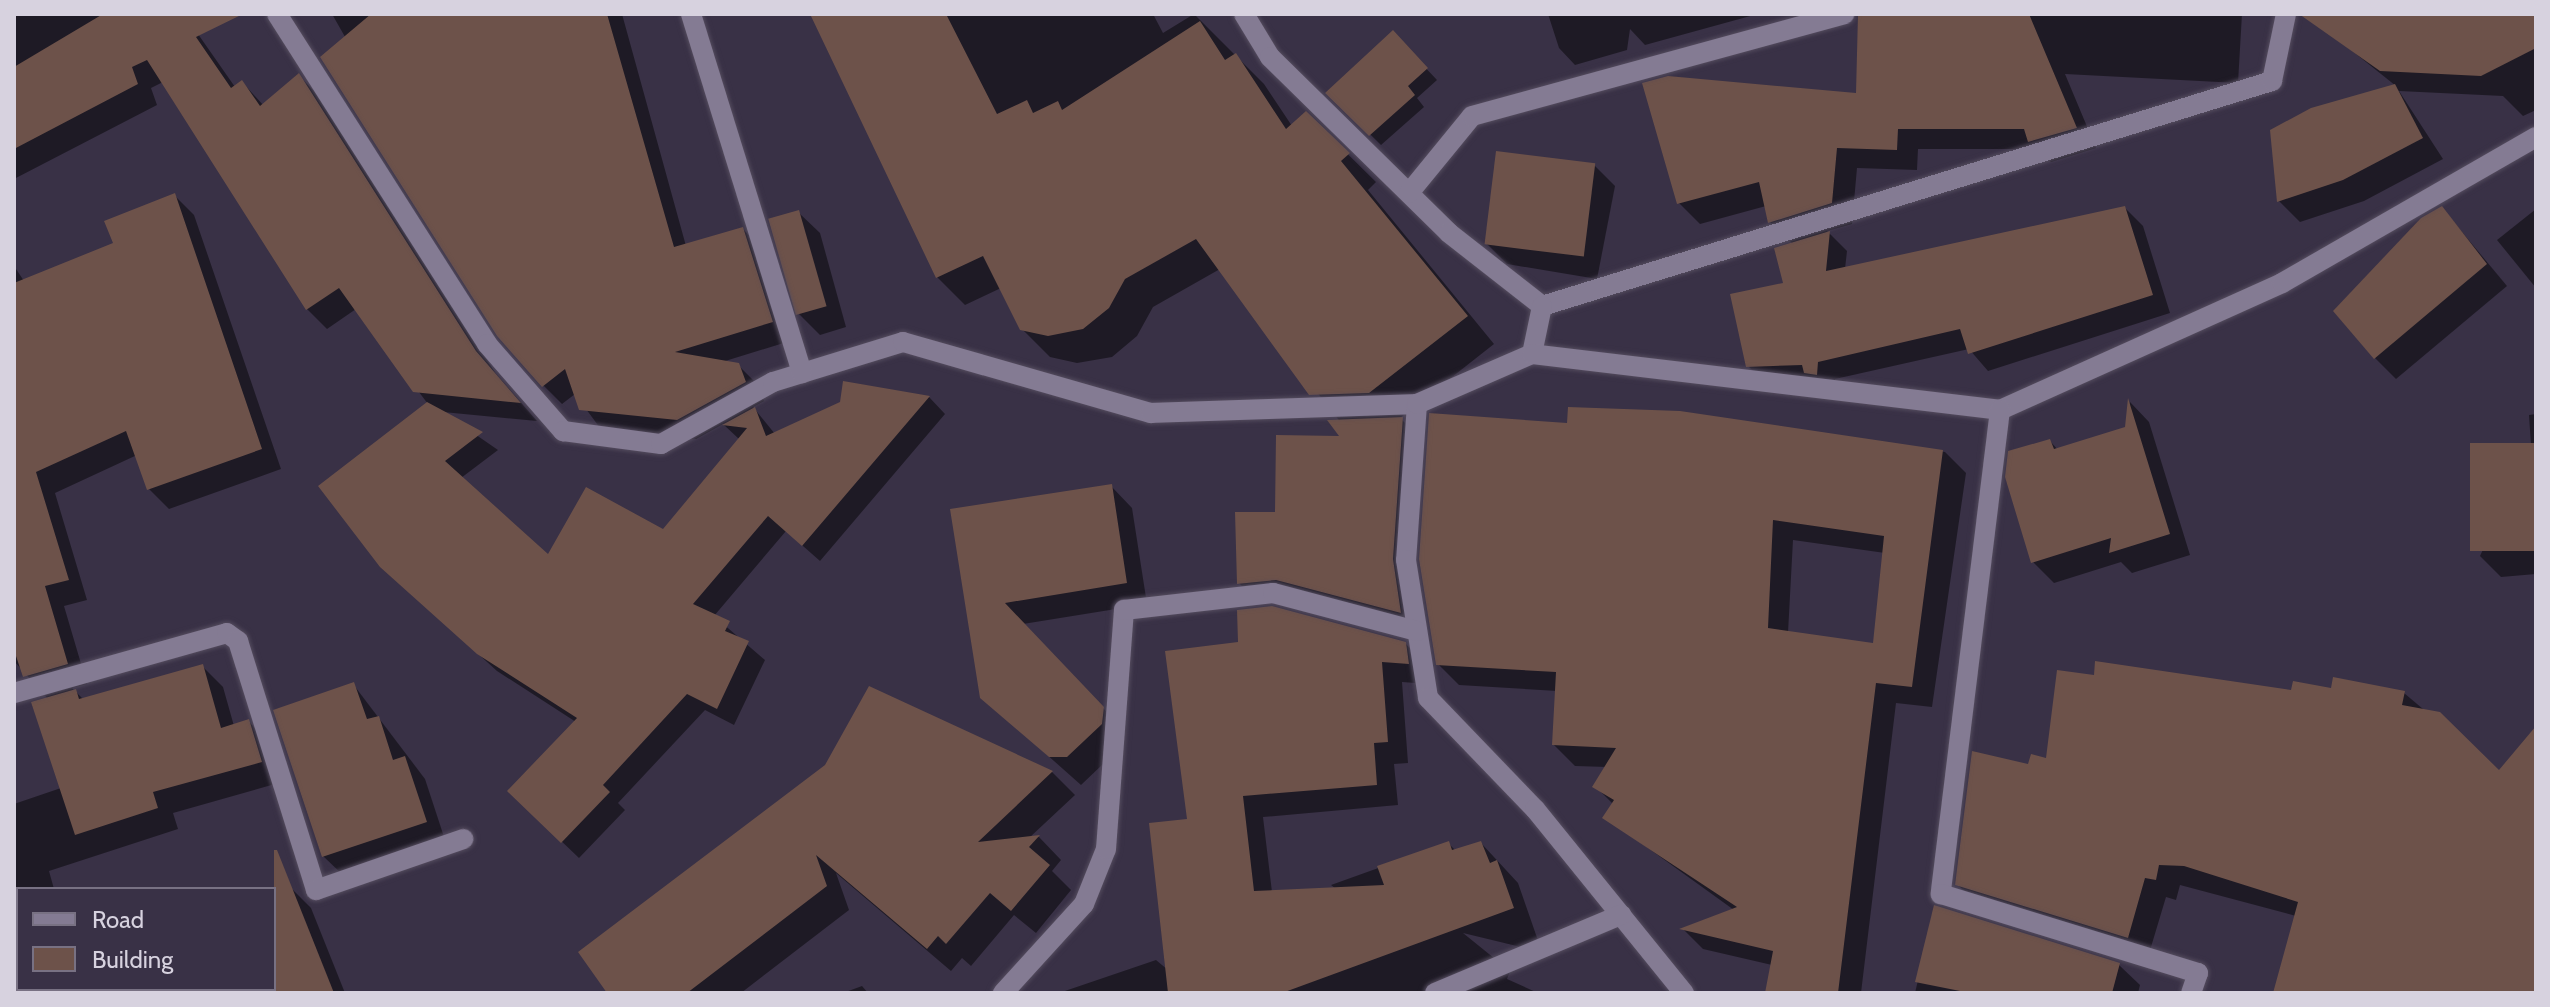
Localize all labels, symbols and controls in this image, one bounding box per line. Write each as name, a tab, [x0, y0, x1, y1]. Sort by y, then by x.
legend	[16, 887, 276, 991]
text: Road	[92, 905, 144, 934]
text: Building	[92, 945, 173, 974]

